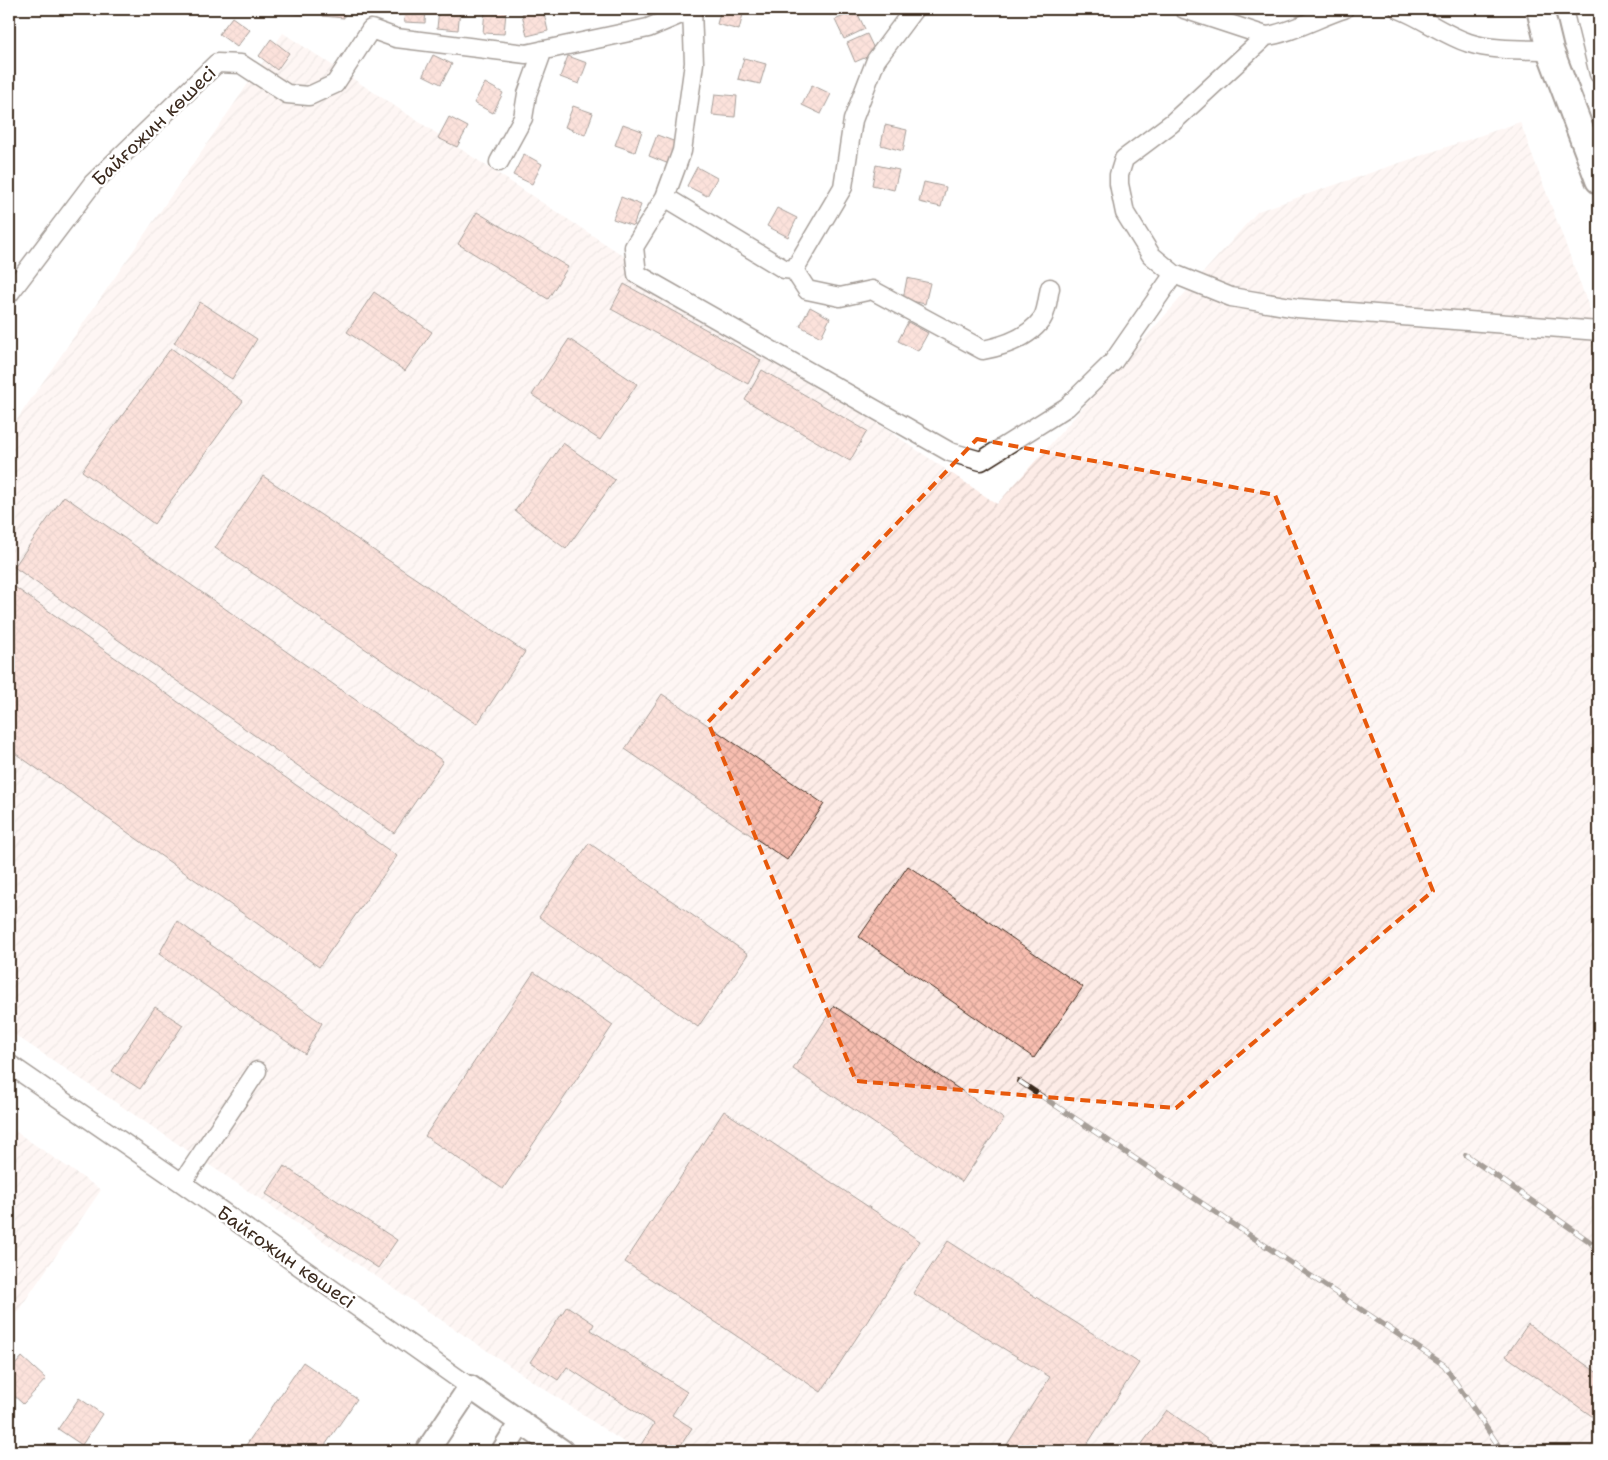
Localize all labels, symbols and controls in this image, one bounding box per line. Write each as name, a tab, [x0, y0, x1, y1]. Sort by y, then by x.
street label: Байғожин көшесі	[87, 60, 221, 192]
street label: Байғожин көшесі	[212, 1200, 360, 1314]

